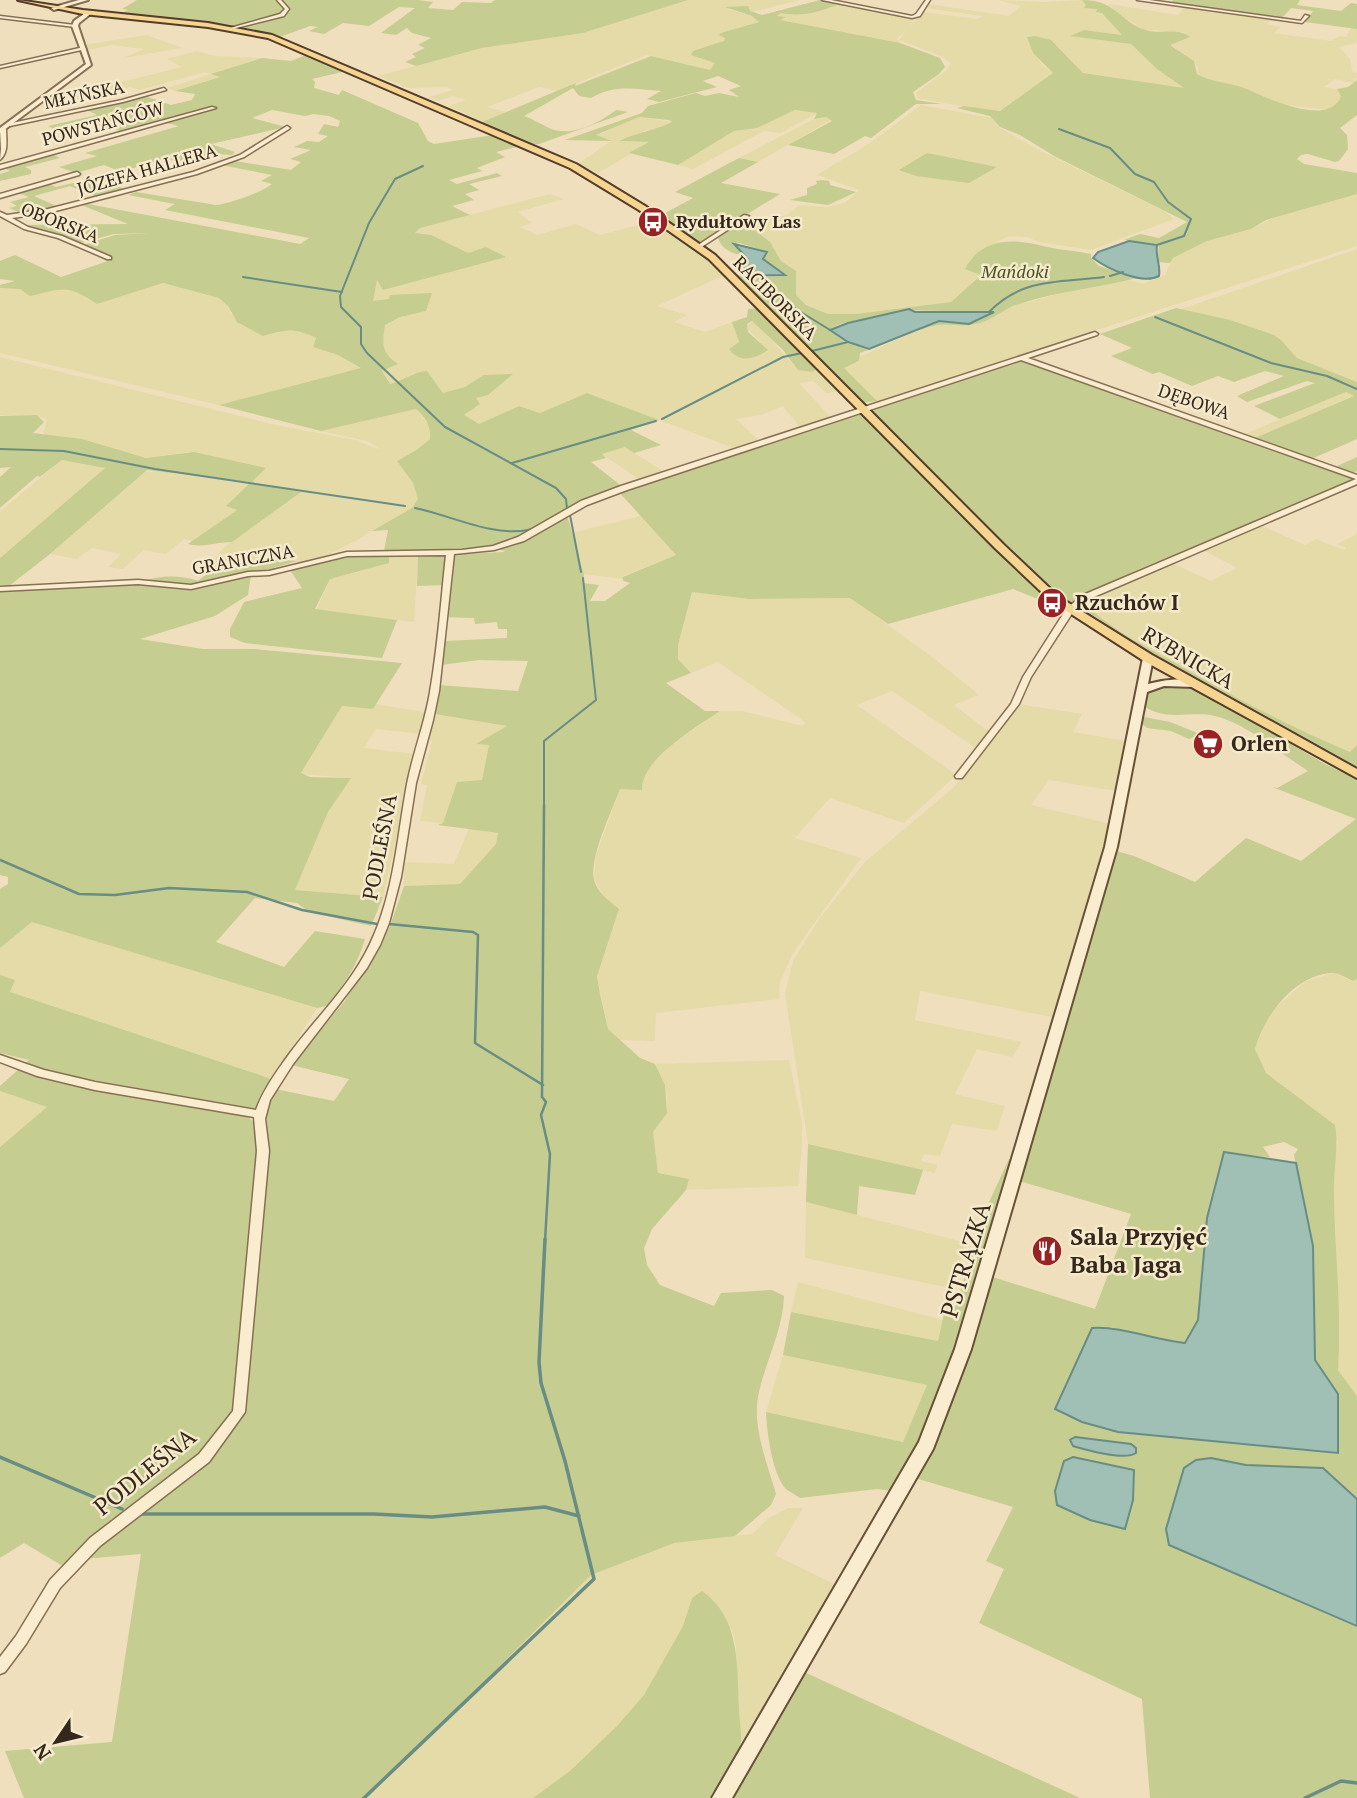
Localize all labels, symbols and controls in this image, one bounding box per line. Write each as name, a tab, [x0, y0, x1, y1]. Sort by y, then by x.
street label: MŁYŃSKA	[41, 74, 127, 114]
street label: POWSTAŃCÓW	[39, 95, 167, 151]
street label: JÓZEFA HALLERA	[74, 137, 220, 201]
street label: OBORSKA	[18, 196, 104, 248]
bus stop icon: Rydułtowy Las	[636, 205, 670, 239]
place label: Rydułtowy Las	[676, 209, 801, 233]
street label: RACIBORSKA	[728, 250, 823, 345]
park label: Mańdoki	[980, 259, 1049, 283]
street label: DĘBOWA	[1155, 378, 1234, 425]
street label: GRANICZNA	[190, 538, 296, 580]
bus stop icon: Rzuchów I	[1035, 586, 1069, 620]
place label: Rzuchów I	[1075, 588, 1179, 616]
street label: RYBNICKA	[1137, 619, 1240, 695]
supermarket icon: Orlen	[1191, 727, 1225, 761]
place label: Orlen	[1231, 729, 1288, 757]
street label: PODLEŚNA	[355, 791, 403, 902]
street label: PSTRĄZKA	[932, 1197, 998, 1321]
place label: Sala Przyjęć Baba Jaga	[1070, 1220, 1207, 1280]
restaurant icon: Sala Przyjęć Baba Jaga	[1030, 1234, 1064, 1268]
street label: PODLEŚNA	[87, 1420, 203, 1522]
north arrow	[21, 1707, 91, 1777]
text: N	[27, 1738, 56, 1765]

